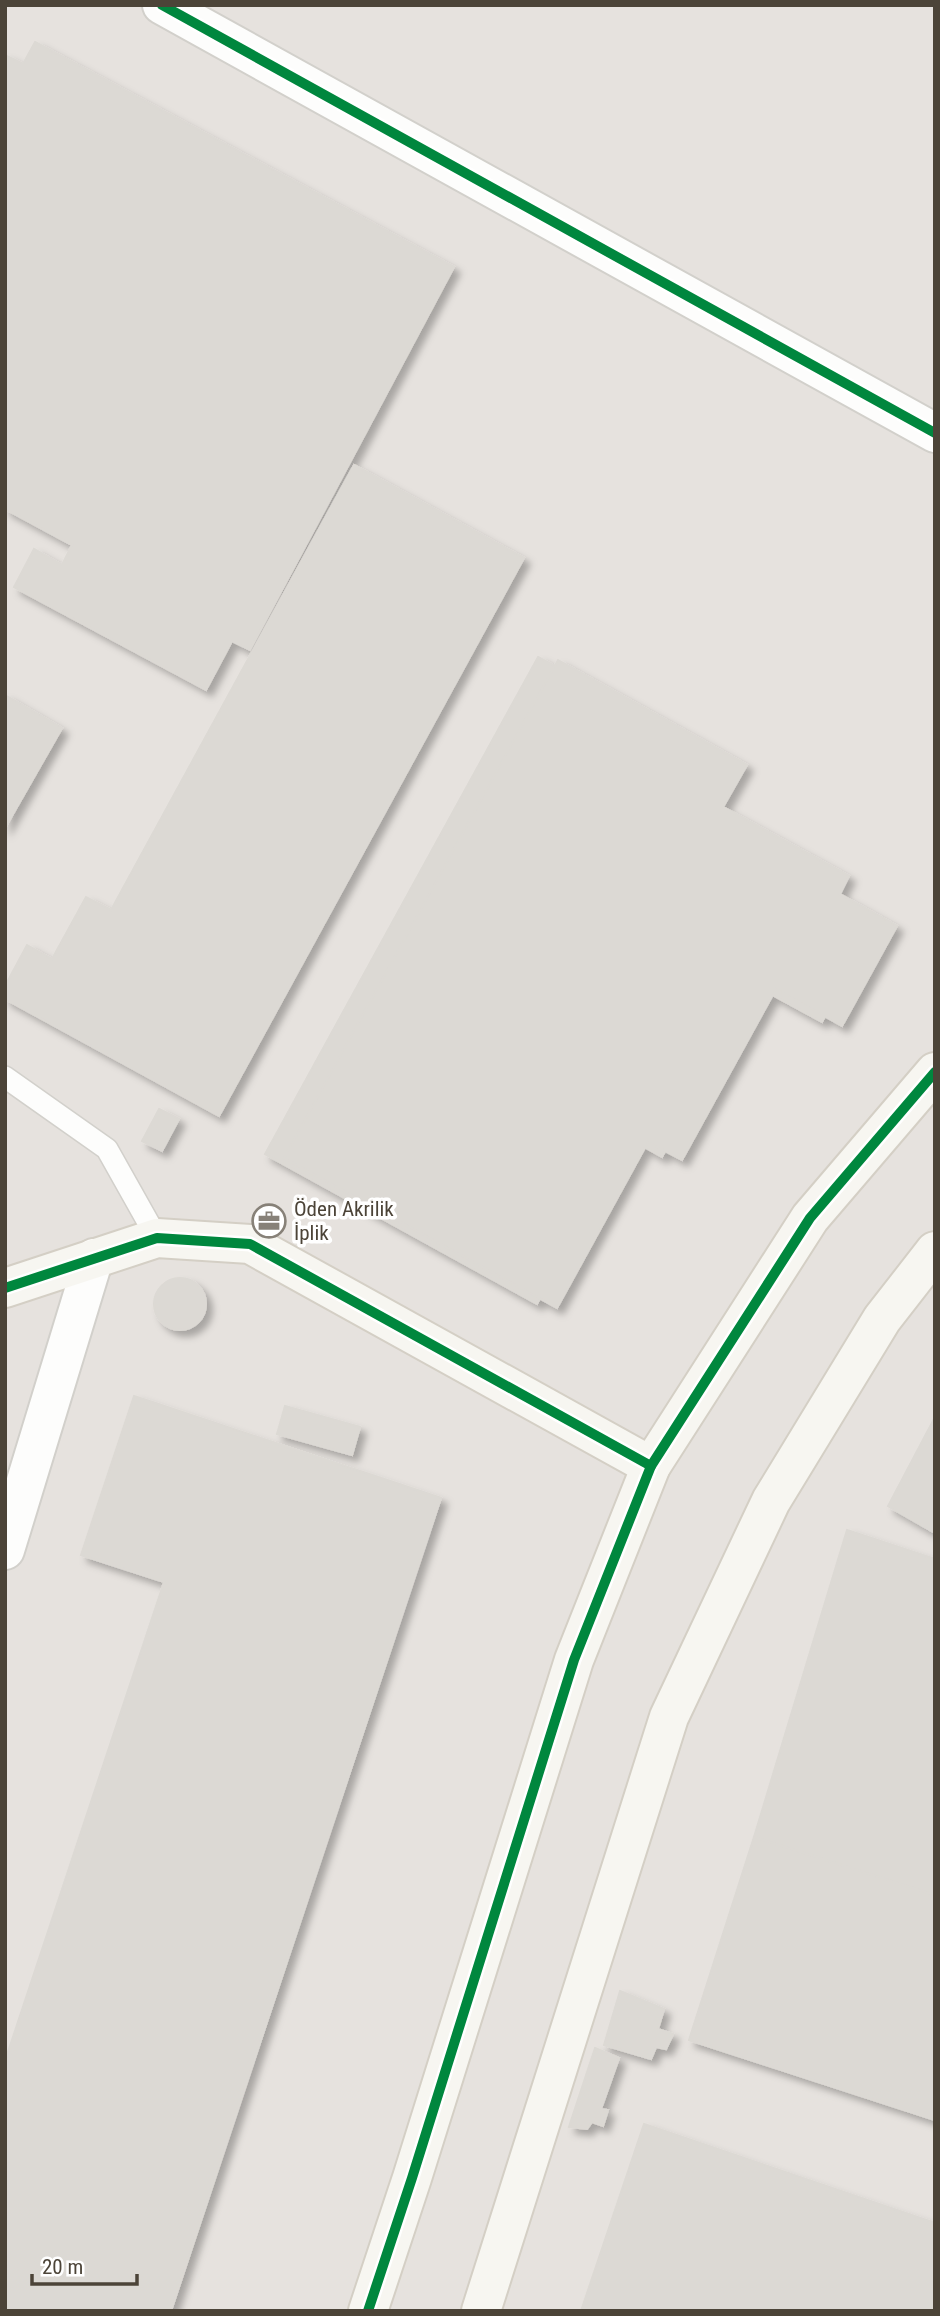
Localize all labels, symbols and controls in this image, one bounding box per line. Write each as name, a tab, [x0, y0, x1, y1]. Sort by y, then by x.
place label: Öden Akrilik İplik	[294, 1197, 394, 1245]
office icon: Öden Akrilik İplik	[250, 1202, 288, 1240]
scale bar	[32, 2242, 136, 2286]
text: 20 m	[42, 2255, 83, 2279]

